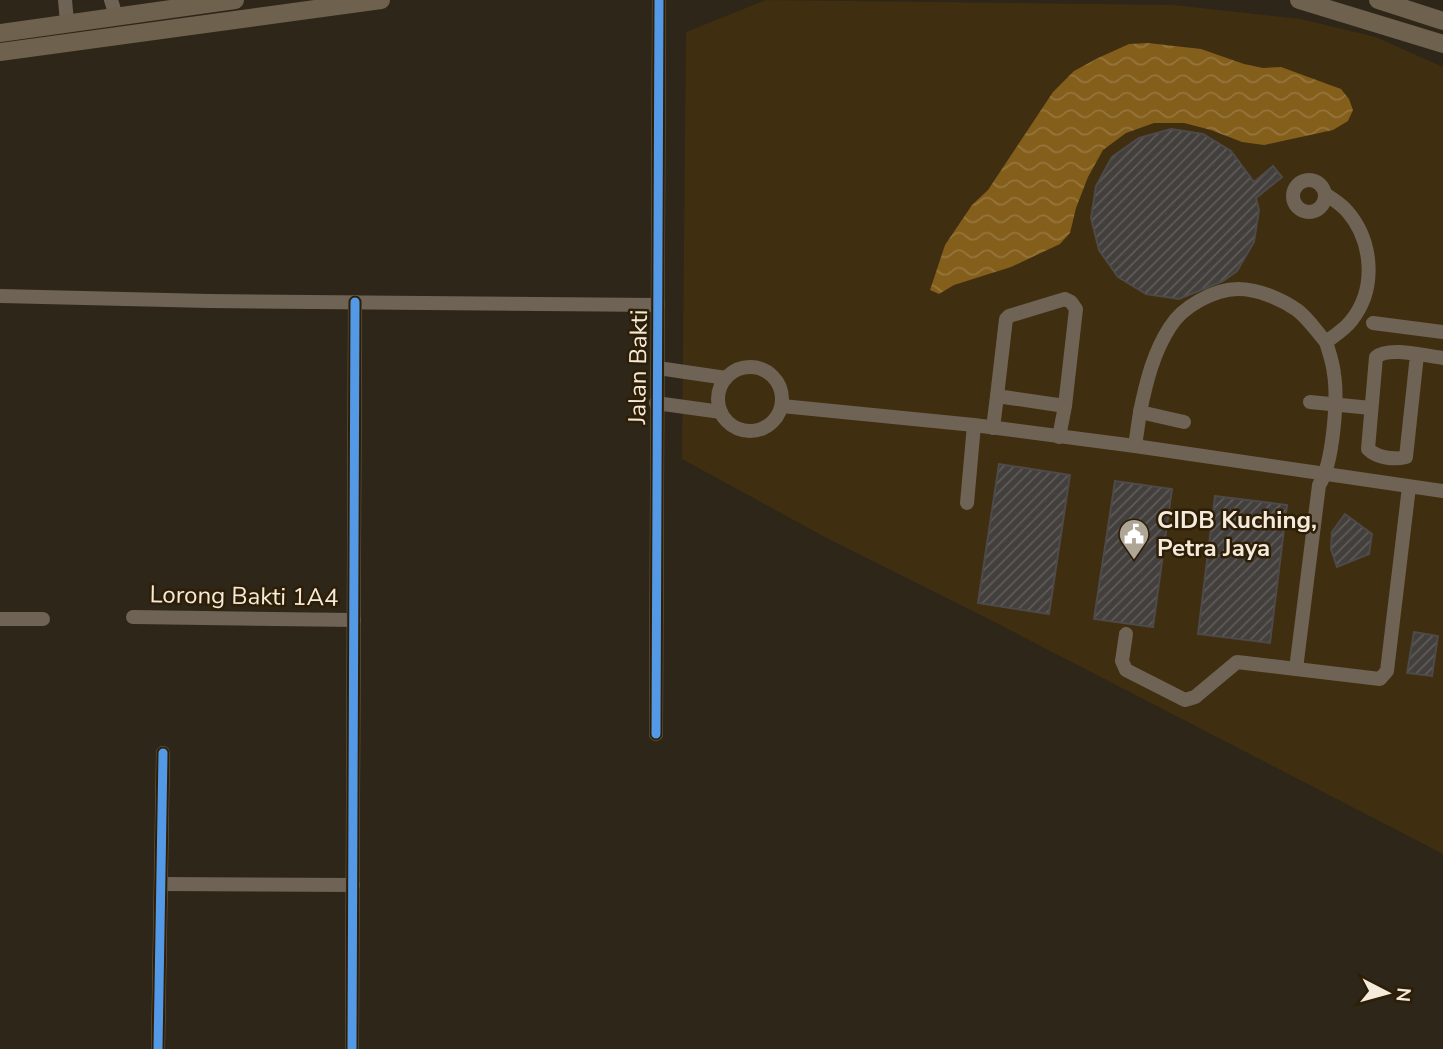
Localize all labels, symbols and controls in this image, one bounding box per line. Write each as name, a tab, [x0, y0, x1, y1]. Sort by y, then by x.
street label: Jalan Bakti	[621, 309, 655, 426]
place label: CIDB Kuching, Petra Jaya	[1157, 504, 1317, 564]
public building icon: CIDB Kuching, Petra Jaya	[1117, 517, 1151, 561]
street label: Lorong Bakti 1A4	[149, 578, 339, 614]
north arrow	[1352, 958, 1422, 1028]
text: N	[1389, 986, 1417, 1003]

